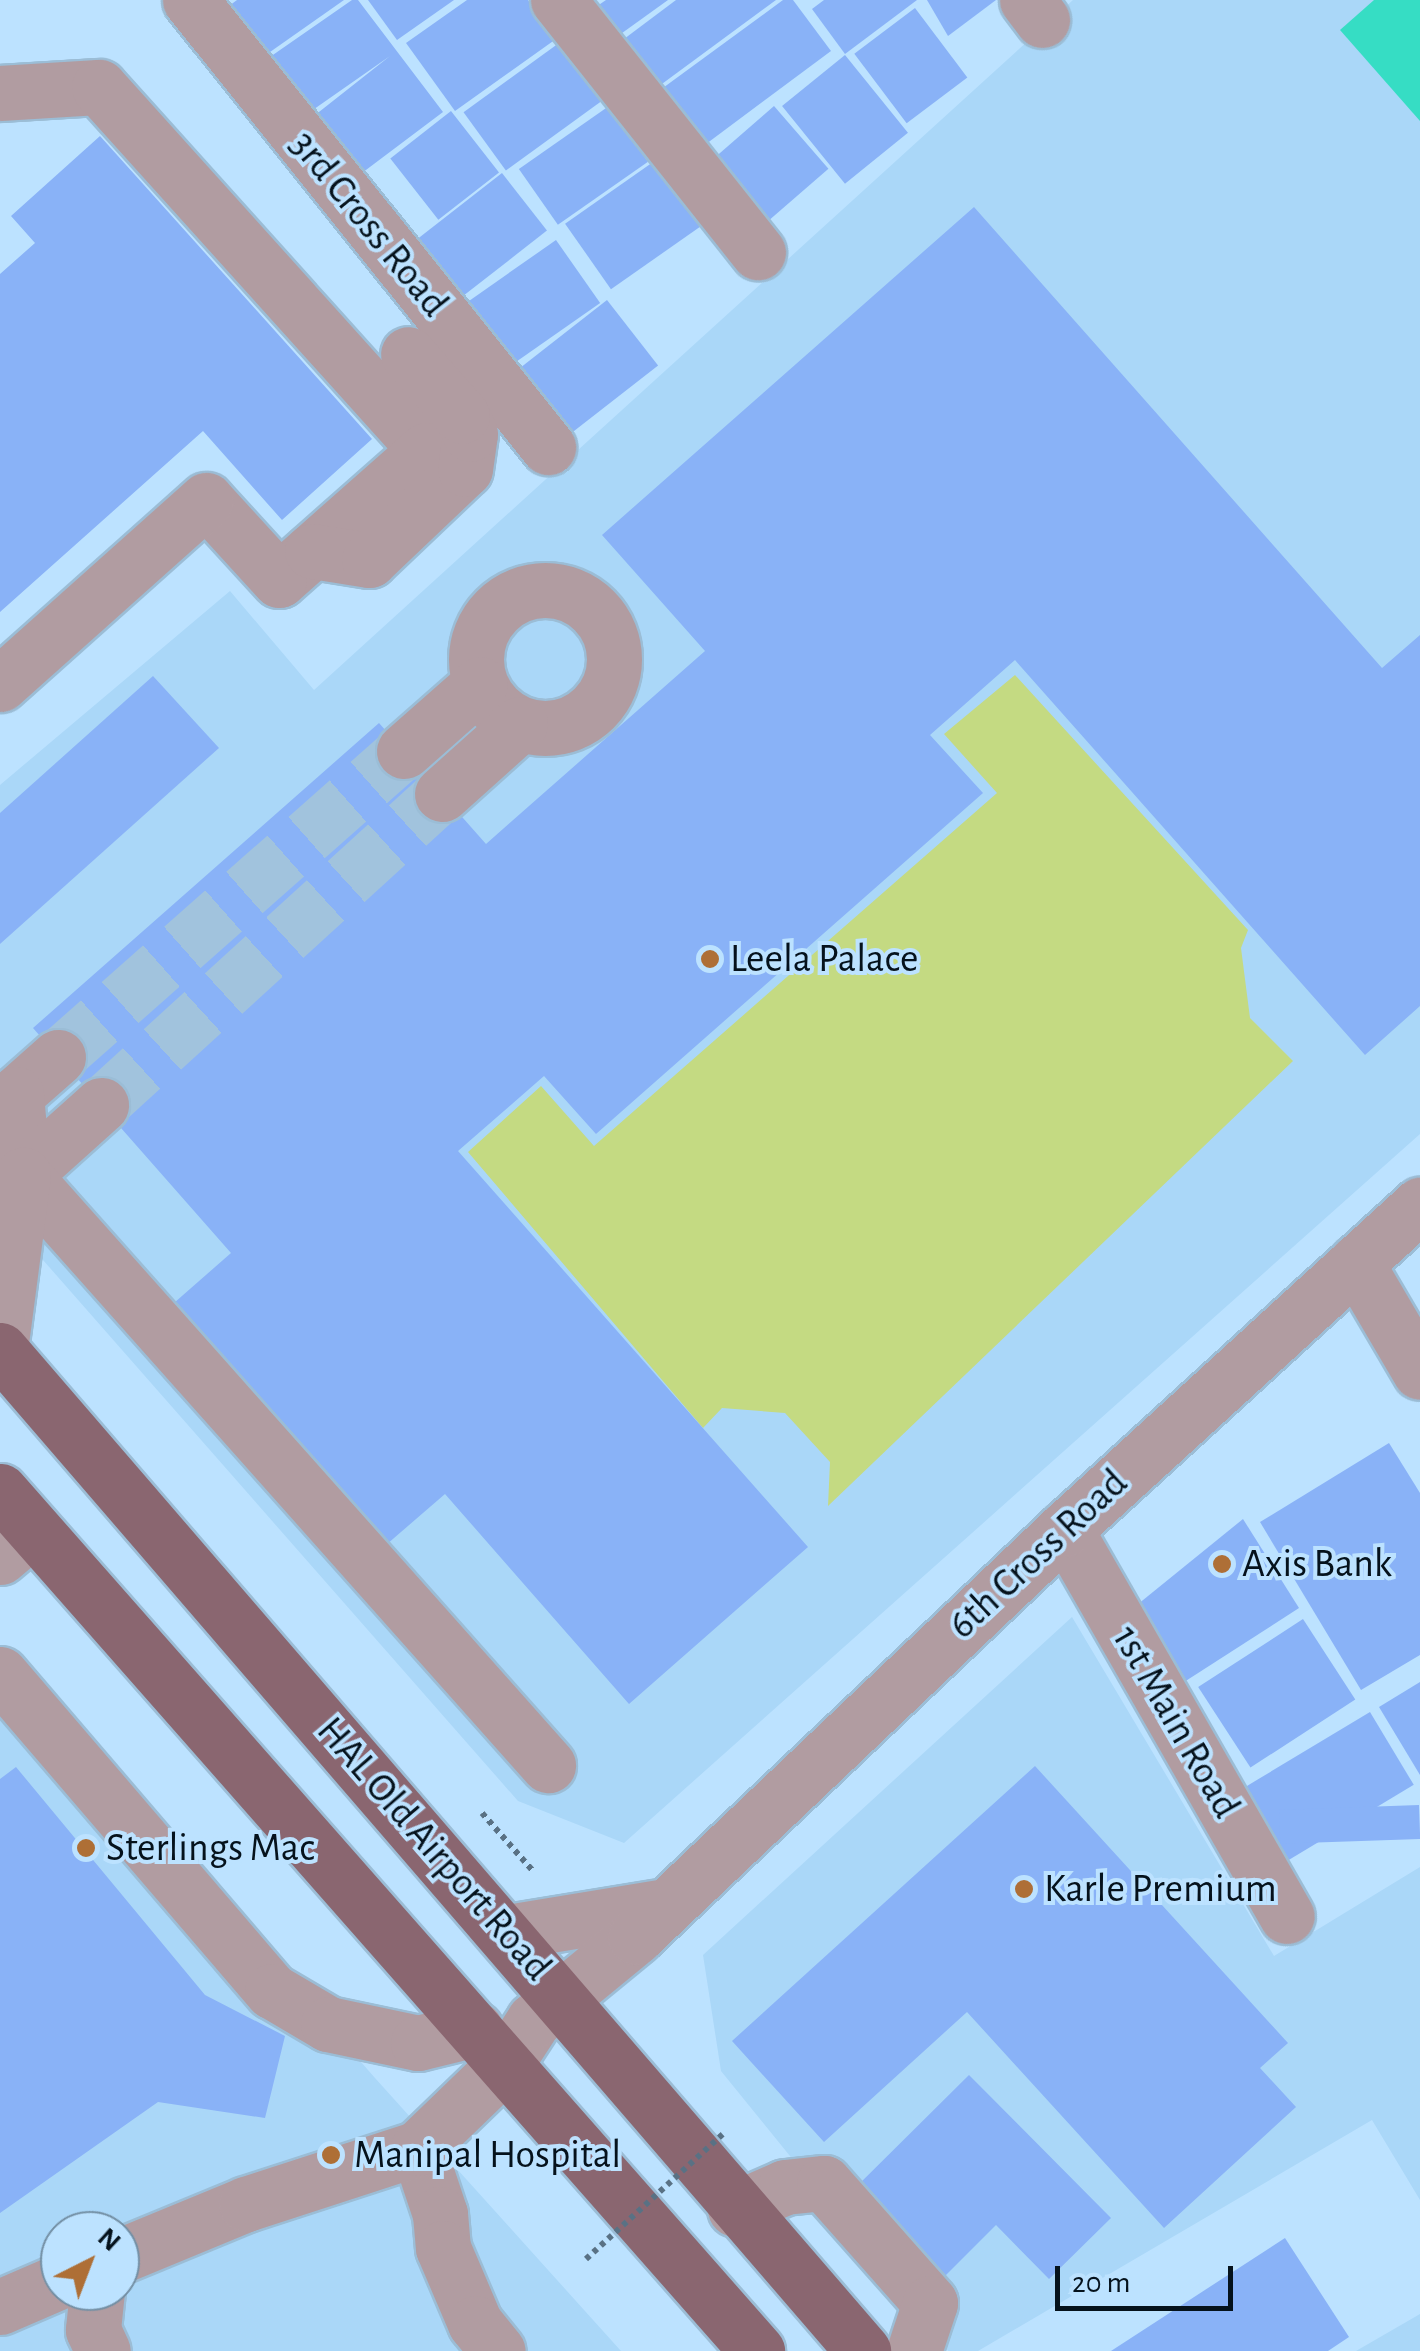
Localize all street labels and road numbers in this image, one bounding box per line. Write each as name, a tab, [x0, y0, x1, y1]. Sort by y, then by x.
street label: 3rd Cross Road	[280, 121, 458, 327]
street label: 6th Cross Road	[939, 1459, 1137, 1649]
street label: 1st Main Road	[1102, 1617, 1250, 1827]
street label: HAL Old Airport Road	[306, 1707, 562, 1991]

